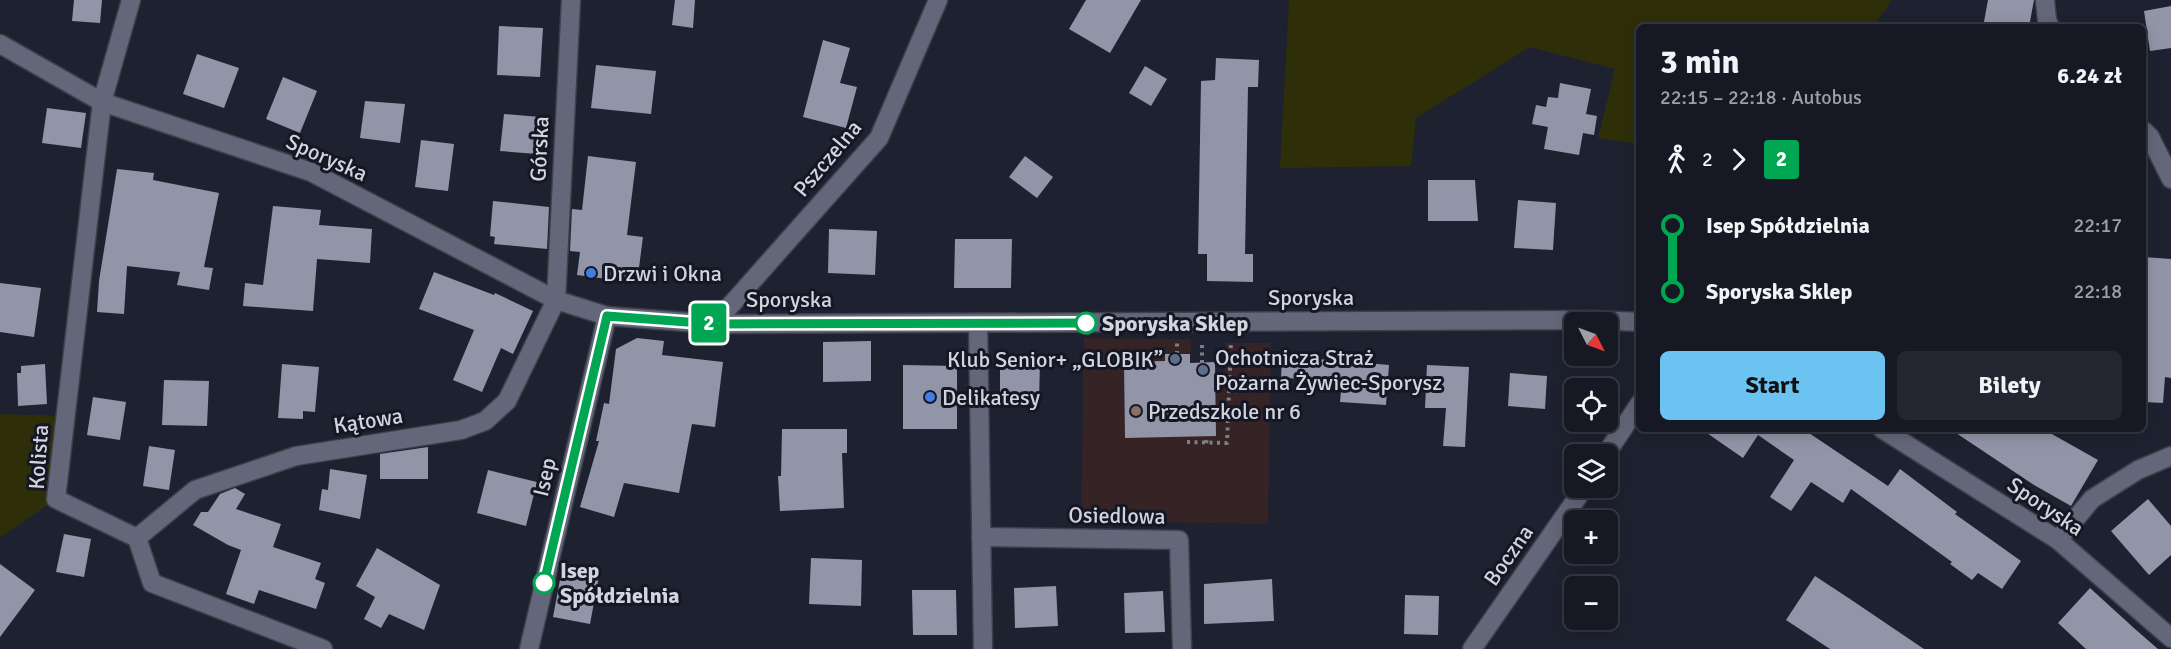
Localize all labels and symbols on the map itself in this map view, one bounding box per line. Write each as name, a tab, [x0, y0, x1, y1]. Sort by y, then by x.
street label: Pszczelna	[788, 115, 867, 202]
street label: Górska	[524, 116, 555, 182]
street label: Sporyska	[282, 128, 372, 187]
place label: Drzwi i Okna	[603, 260, 722, 287]
marker: Drzwi i Okna	[584, 266, 598, 280]
street label: Sporyska	[1268, 284, 1354, 311]
street label: Sporyska	[746, 286, 832, 313]
line badge: 2	[690, 304, 728, 342]
place label: Sporyska Sklep	[1102, 310, 1248, 337]
marker: Sporyska Sklep	[1075, 312, 1097, 334]
north arrow	[1564, 312, 1618, 366]
place label: Ochotnicza Straż Pożarna Żywiec-Sporysz	[1215, 344, 1442, 396]
place label: Klub Senior+ „GLOBIK”	[947, 346, 1163, 373]
marker: Klub Senior+ „GLOBIK”	[1168, 352, 1182, 366]
marker: Ochotnicza Straż Pożarna Żywiec-Sporysz	[1196, 363, 1210, 377]
place label: Delikatesy	[942, 384, 1041, 411]
marker: Delikatesy	[923, 390, 937, 404]
place label: Przedszkole nr 6	[1148, 398, 1301, 425]
street label: Kątowa	[332, 402, 405, 439]
marker: Przedszkole nr 6	[1129, 404, 1143, 418]
street label: Kolista	[23, 424, 54, 490]
street label: Isep	[527, 455, 562, 499]
street label: Sporyska	[2002, 471, 2089, 542]
street label: Osiedlowa	[1068, 501, 1166, 530]
street label: Boczna	[1478, 520, 1539, 591]
place label: Isep Spółdzielnia	[560, 557, 680, 609]
marker: Isep Spółdzielnia	[533, 572, 555, 594]

